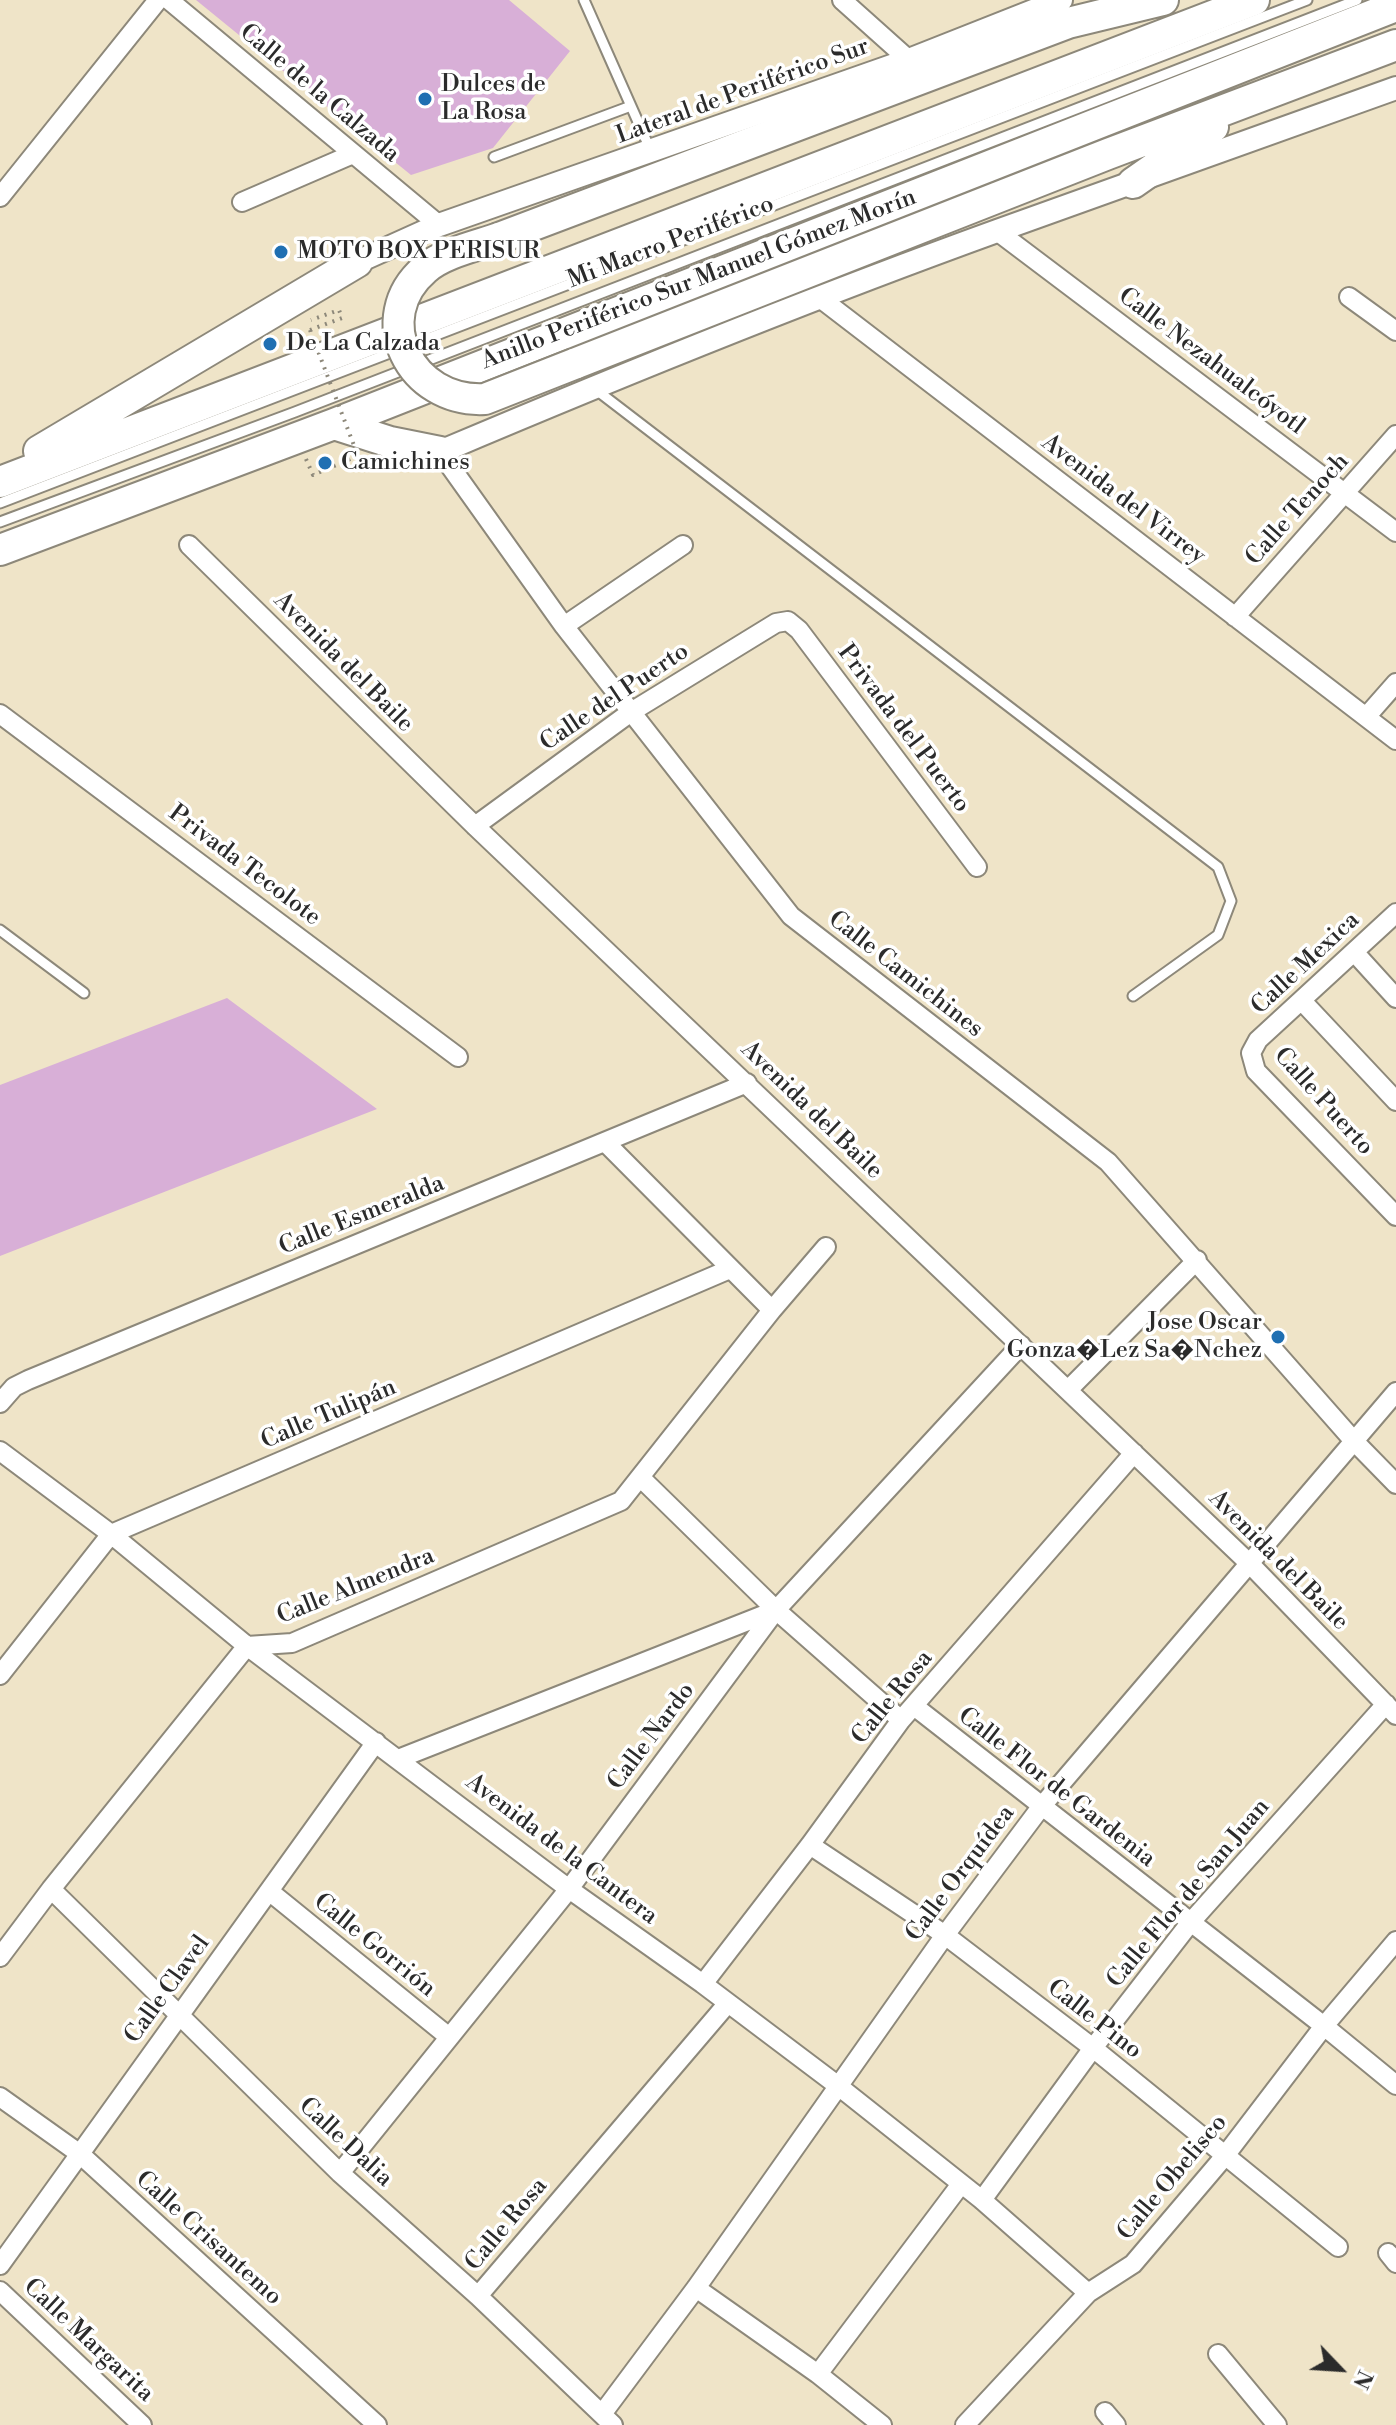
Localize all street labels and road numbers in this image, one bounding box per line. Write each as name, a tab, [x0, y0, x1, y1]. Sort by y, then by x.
street label: Calle de la Calzada	[233, 19, 405, 169]
street label: Lateral de Periférico Sur	[613, 33, 873, 151]
street label: Anillo Periférico Sur Manuel Gómez Morín	[477, 183, 921, 377]
street label: Mi Macro Periférico	[564, 190, 778, 296]
street label: Calle Nezahualcóyotl	[1112, 282, 1310, 442]
street label: Avenida del Virrey	[1035, 429, 1211, 571]
street label: Calle Tenoch	[1240, 448, 1356, 572]
street label: Avenida del Baile	[267, 587, 419, 739]
street label: Calle del Puerto	[535, 638, 695, 758]
street label: Privada del Puerto	[830, 639, 976, 819]
street label: Privada Tecolote	[162, 799, 326, 933]
street label: Calle Camichines	[822, 906, 988, 1044]
street label: Calle Mexica	[1246, 907, 1366, 1021]
street label: Avenida del Baile	[734, 1036, 888, 1186]
street label: Calle Puerto	[1267, 1042, 1379, 1162]
street label: Calle Esmeralda	[275, 1170, 449, 1262]
street label: Calle Tulipán	[257, 1374, 401, 1456]
street label: Avenida del Baile	[1202, 1485, 1354, 1637]
street label: Calle Almendra	[273, 1542, 439, 1632]
street label: Calle Rosa	[846, 1645, 940, 1751]
street label: Calle Nardo	[602, 1678, 702, 1796]
street label: Calle Flor de Gardenia	[952, 1702, 1160, 1874]
street label: Avenida de la Cantera	[459, 1769, 663, 1931]
street label: Calle Flor de San Juan	[1102, 1794, 1276, 1994]
street label: Calle Orquídea	[900, 1800, 1022, 1948]
street label: Calle Gorrión	[307, 1888, 441, 2004]
street label: Calle Clavel	[119, 1930, 217, 2050]
street label: Calle Pino	[1041, 1974, 1147, 2066]
street label: Calle Dalia	[292, 2092, 398, 2194]
street label: Calle Obelisco	[1112, 2109, 1234, 2247]
street label: Calle Crisantemo	[129, 2166, 287, 2312]
street label: Calle Rosa	[460, 2173, 554, 2277]
street label: Calle Margarita	[17, 2273, 159, 2409]

